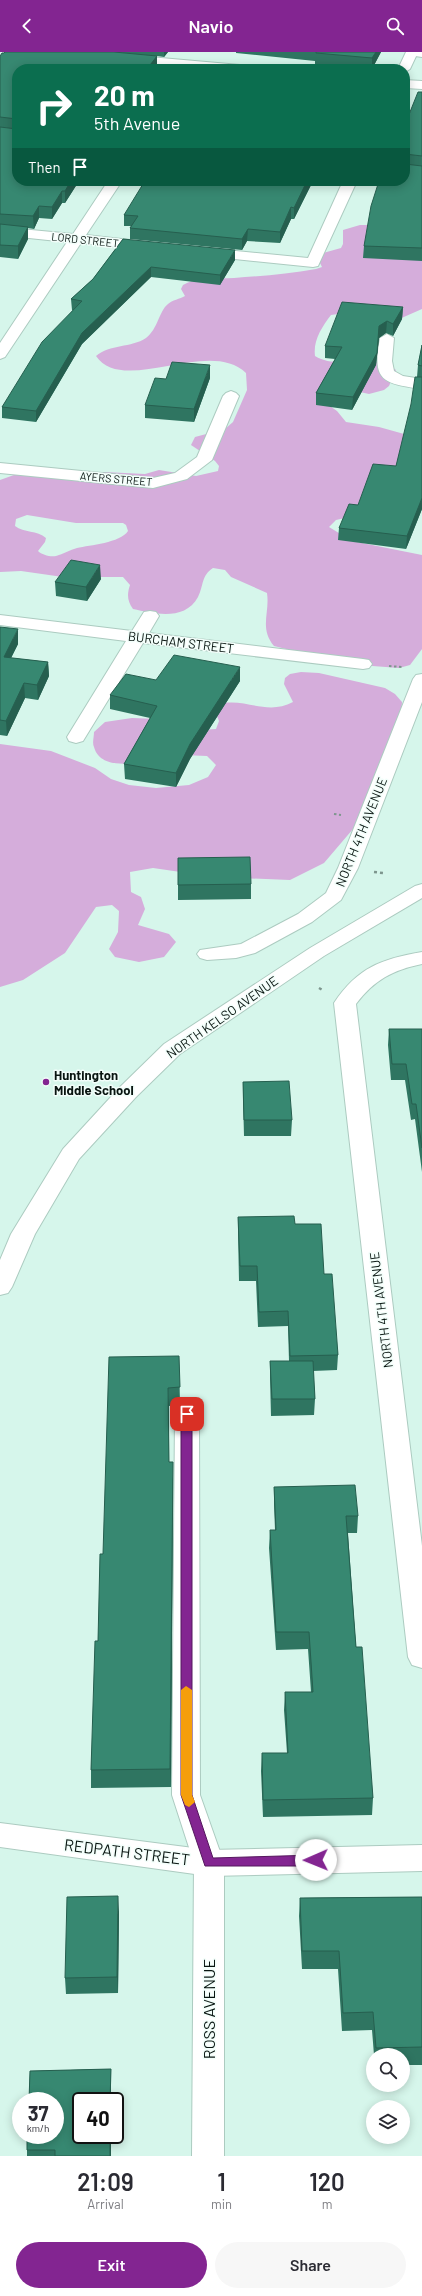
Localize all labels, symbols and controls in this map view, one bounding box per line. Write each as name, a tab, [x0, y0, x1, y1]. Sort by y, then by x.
icon: back	[16, 15, 38, 37]
text: Navio	[189, 15, 233, 37]
icon: search	[384, 15, 406, 37]
text: 20 m	[94, 78, 155, 112]
icon: right	[28, 80, 80, 132]
text: 5th Avenue	[94, 112, 180, 134]
icon: arrive	[69, 156, 91, 178]
text: Then	[28, 158, 61, 176]
street label: LORD STREET	[51, 230, 119, 249]
street label: AYERS STREET	[79, 469, 153, 488]
street label: BURCHAM STREET	[127, 628, 235, 656]
street label: NORTH 4TH AVENUE	[332, 775, 390, 889]
street label: NORTH KELSO AVENUE	[163, 972, 281, 1062]
place label: Huntington Middle School	[54, 1067, 134, 1098]
marker: Huntington Middle School	[41, 1077, 51, 1087]
street label: NORTH 4TH AVENUE	[366, 1251, 396, 1369]
pin	[170, 1397, 204, 1431]
icon: arrive	[176, 1403, 198, 1425]
street label: REDPATH STREET	[63, 1834, 191, 1869]
position arrow	[295, 1839, 337, 1881]
street label: ROSS AVENUE	[199, 1959, 218, 2059]
map controls	[366, 2048, 410, 2144]
button: search	[366, 2048, 410, 2092]
speed limit sign: 40	[72, 2092, 124, 2144]
button: layers	[366, 2100, 410, 2144]
text: 37	[28, 2101, 48, 2125]
text: km/h	[27, 2122, 49, 2134]
text: 21:09	[77, 2167, 134, 2196]
text: 1	[217, 2167, 226, 2196]
text: 120	[309, 2167, 345, 2196]
text: Arrival	[87, 2196, 124, 2212]
text: min	[211, 2196, 232, 2212]
text: m	[322, 2196, 332, 2212]
button: Exit	[16, 2242, 207, 2288]
button: Share	[215, 2242, 406, 2288]

